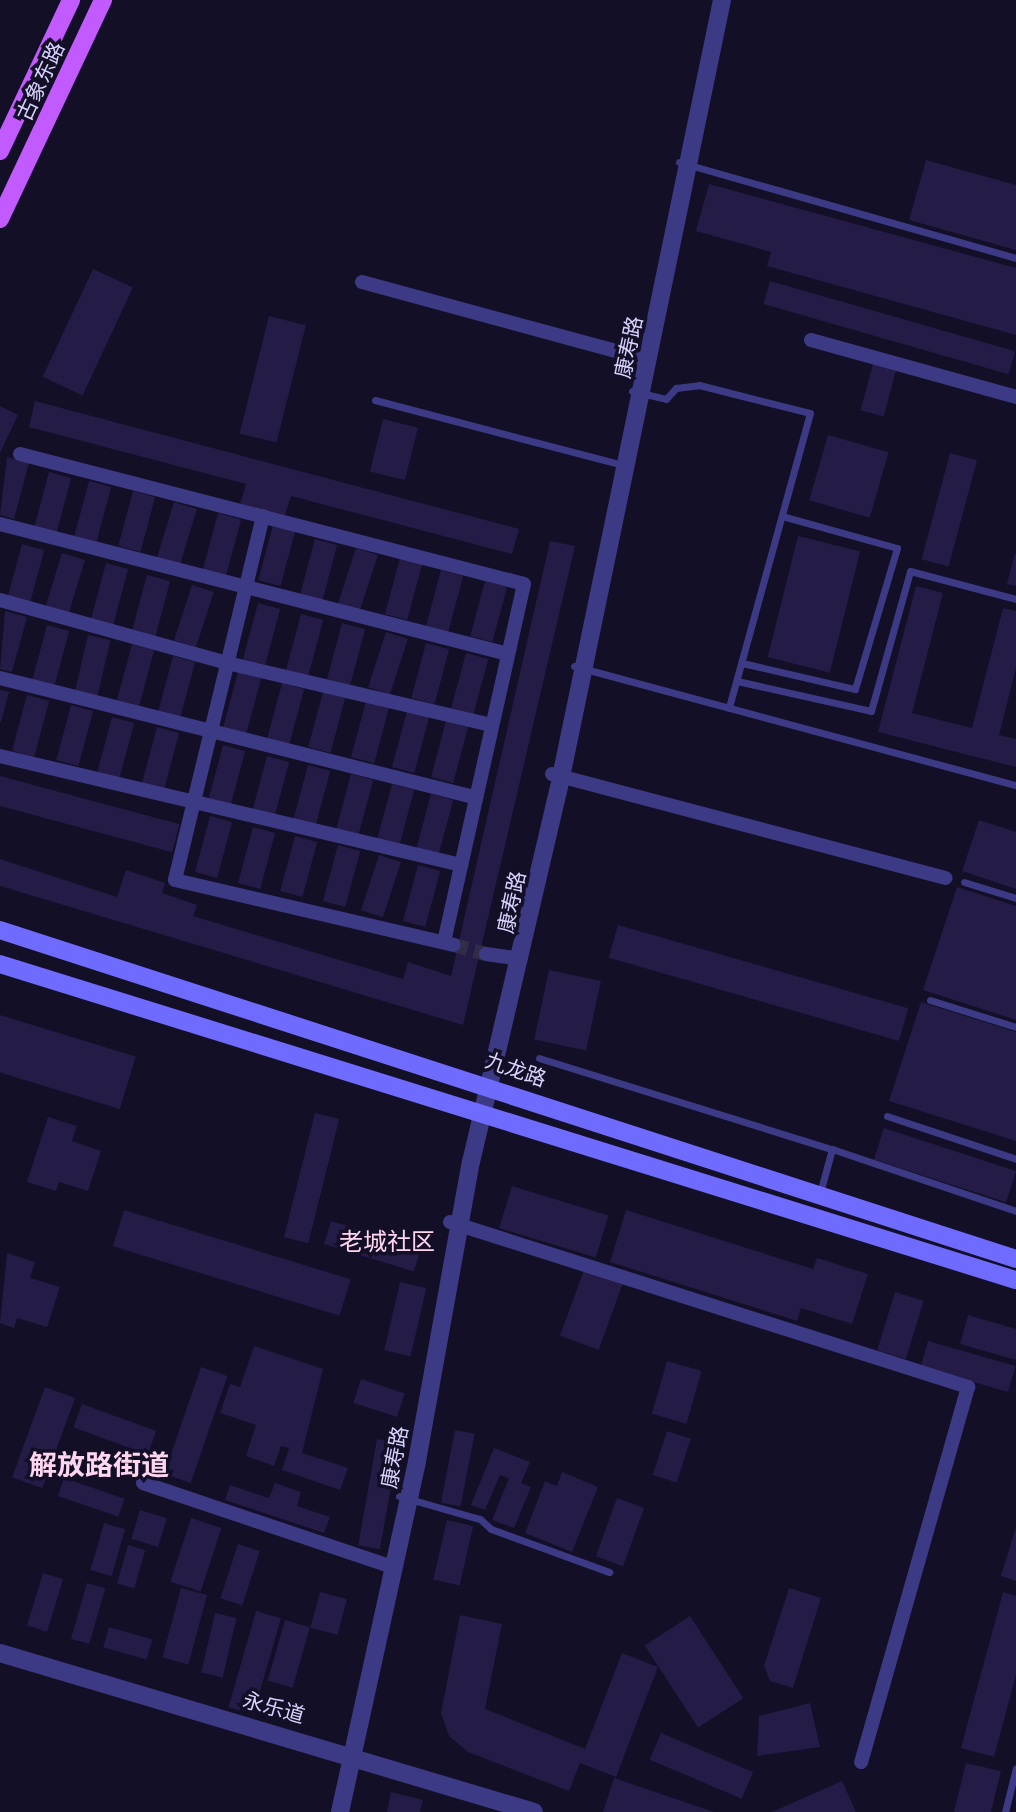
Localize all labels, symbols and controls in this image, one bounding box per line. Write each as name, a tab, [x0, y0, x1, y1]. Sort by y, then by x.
street label: 古象东路	[11, 38, 69, 124]
street label: 康寿路	[609, 314, 647, 380]
street label: 康寿路	[492, 869, 530, 935]
street label: 九龙路	[482, 1047, 550, 1091]
district label: 老城社区	[339, 1227, 435, 1255]
street label: 康寿路	[376, 1424, 412, 1490]
district label: 解放路街道	[29, 1447, 169, 1481]
street label: 永乐道	[240, 1686, 308, 1728]

